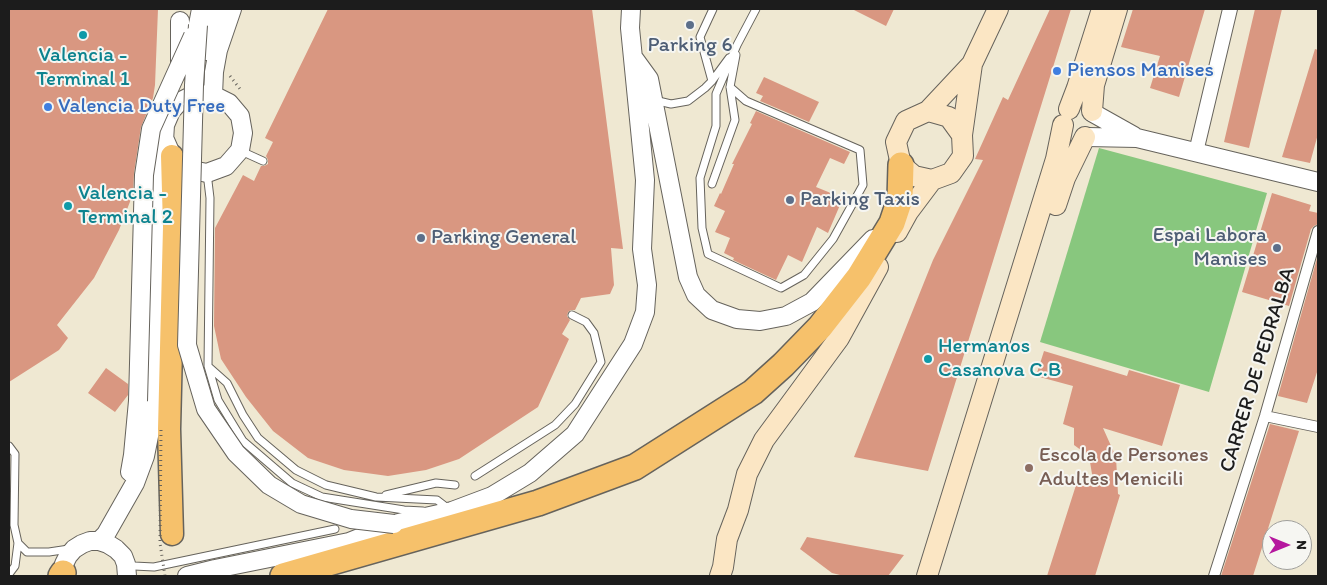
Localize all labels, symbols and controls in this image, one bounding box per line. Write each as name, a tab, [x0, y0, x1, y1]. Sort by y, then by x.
marker: Parking 6	[684, 19, 696, 31]
marker: Valencia - Terminal 1	[77, 29, 89, 41]
place label: Parking 6	[647, 33, 733, 59]
place label: Valencia - Terminal 1	[36, 43, 130, 93]
place label: Piensos Manises	[1067, 58, 1214, 84]
marker: Piensos Manises	[1051, 65, 1063, 77]
place label: Valencia Duty Free	[58, 94, 225, 120]
marker: Valencia Duty Free	[42, 101, 54, 113]
place label: Valencia - Terminal 2	[78, 181, 173, 231]
place label: Parking Taxis	[800, 187, 920, 213]
marker: Parking Taxis	[784, 194, 796, 206]
marker: Valencia - Terminal 2	[62, 200, 74, 212]
place label: Espai Labora Manises	[1153, 223, 1267, 273]
place label: Parking General	[431, 225, 576, 251]
marker: Parking General	[415, 232, 427, 244]
marker: Espai Labora Manises	[1271, 242, 1283, 254]
street label: CARRER DE PEDRALBA	[1215, 265, 1301, 475]
place label: Hermanos Casanova C.B	[938, 334, 1061, 384]
marker: Hermanos Casanova C.B	[922, 353, 934, 365]
place label: Escola de Persones Adultes Menicili	[1039, 443, 1209, 493]
marker: Escola de Persones Adultes Menicili	[1023, 462, 1035, 474]
north arrow	[1262, 520, 1312, 570]
text: N	[1293, 540, 1310, 550]

